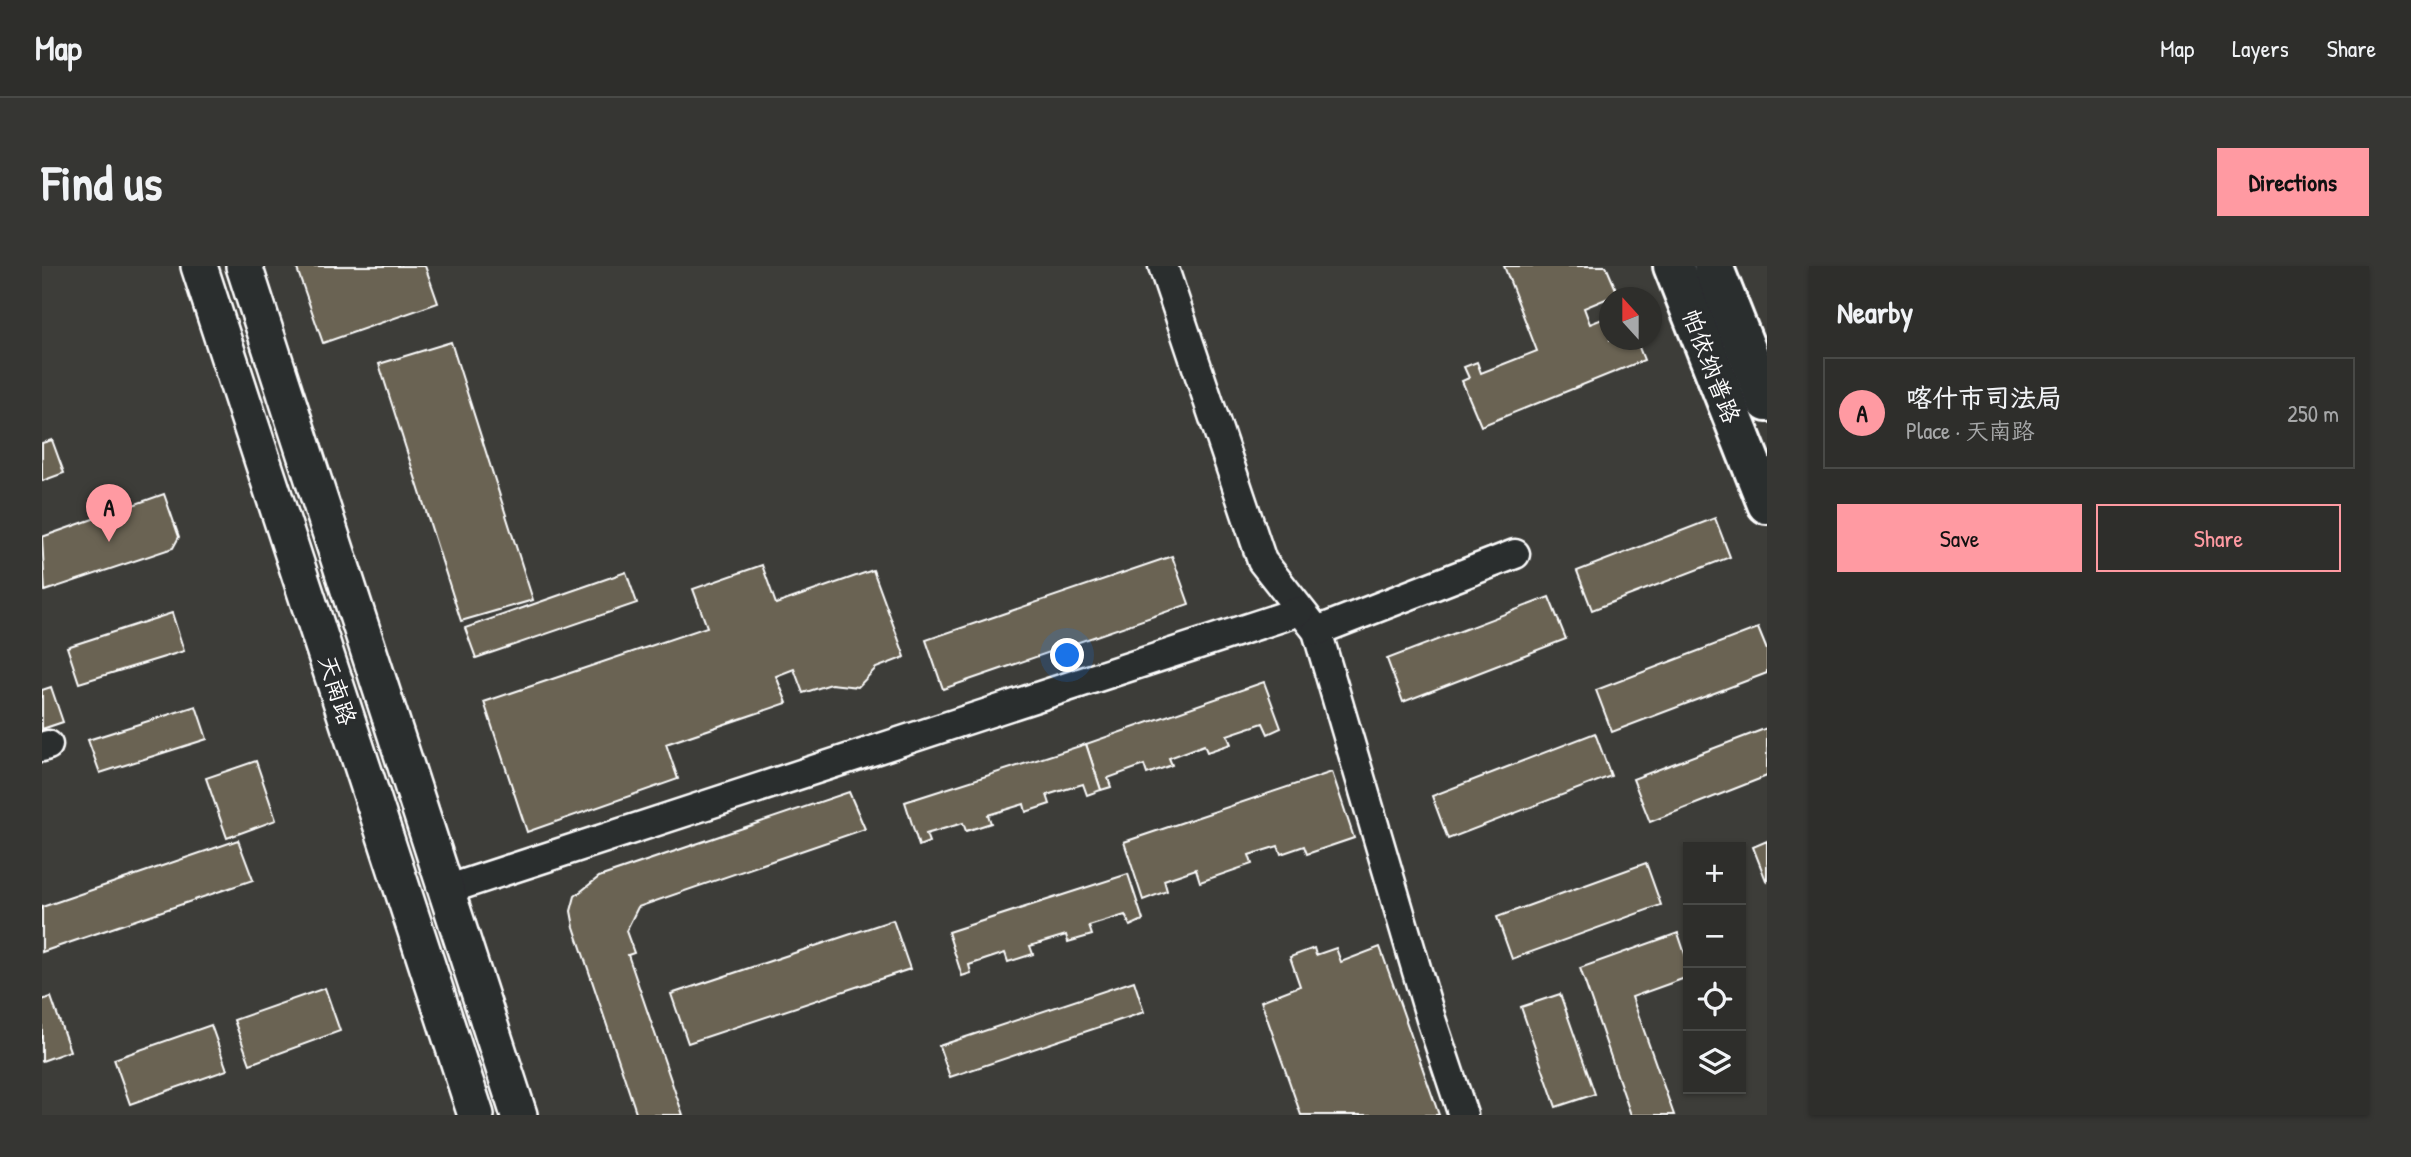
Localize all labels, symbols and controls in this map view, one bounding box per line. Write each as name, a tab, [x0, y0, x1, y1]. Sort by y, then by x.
text: Map	[35, 26, 82, 70]
text: Map	[2160, 32, 2194, 64]
text: Layers	[2232, 32, 2289, 64]
text: Share	[2327, 32, 2376, 64]
button: Directions	[2217, 148, 2369, 216]
text: Find us	[42, 149, 162, 215]
north arrow	[1599, 287, 1662, 350]
text: Nearby	[1837, 292, 1913, 332]
street label: 帕依纳普路	[1676, 304, 1748, 428]
text: 喀什市司法局	[1906, 380, 2062, 415]
text: A	[1856, 398, 1868, 429]
text: 250 m	[2287, 398, 2339, 429]
text: Place · 天南路	[1906, 415, 2034, 446]
pin: A	[86, 484, 132, 542]
button: Save	[1837, 504, 2082, 572]
button: Share	[2096, 504, 2341, 572]
your location	[1050, 638, 1084, 672]
street label: 天南路	[312, 651, 364, 729]
map controls	[1683, 842, 1746, 1094]
button: +	[1683, 842, 1746, 905]
button: −	[1683, 905, 1746, 968]
button: locate	[1683, 968, 1746, 1031]
button: layers	[1683, 1031, 1746, 1094]

